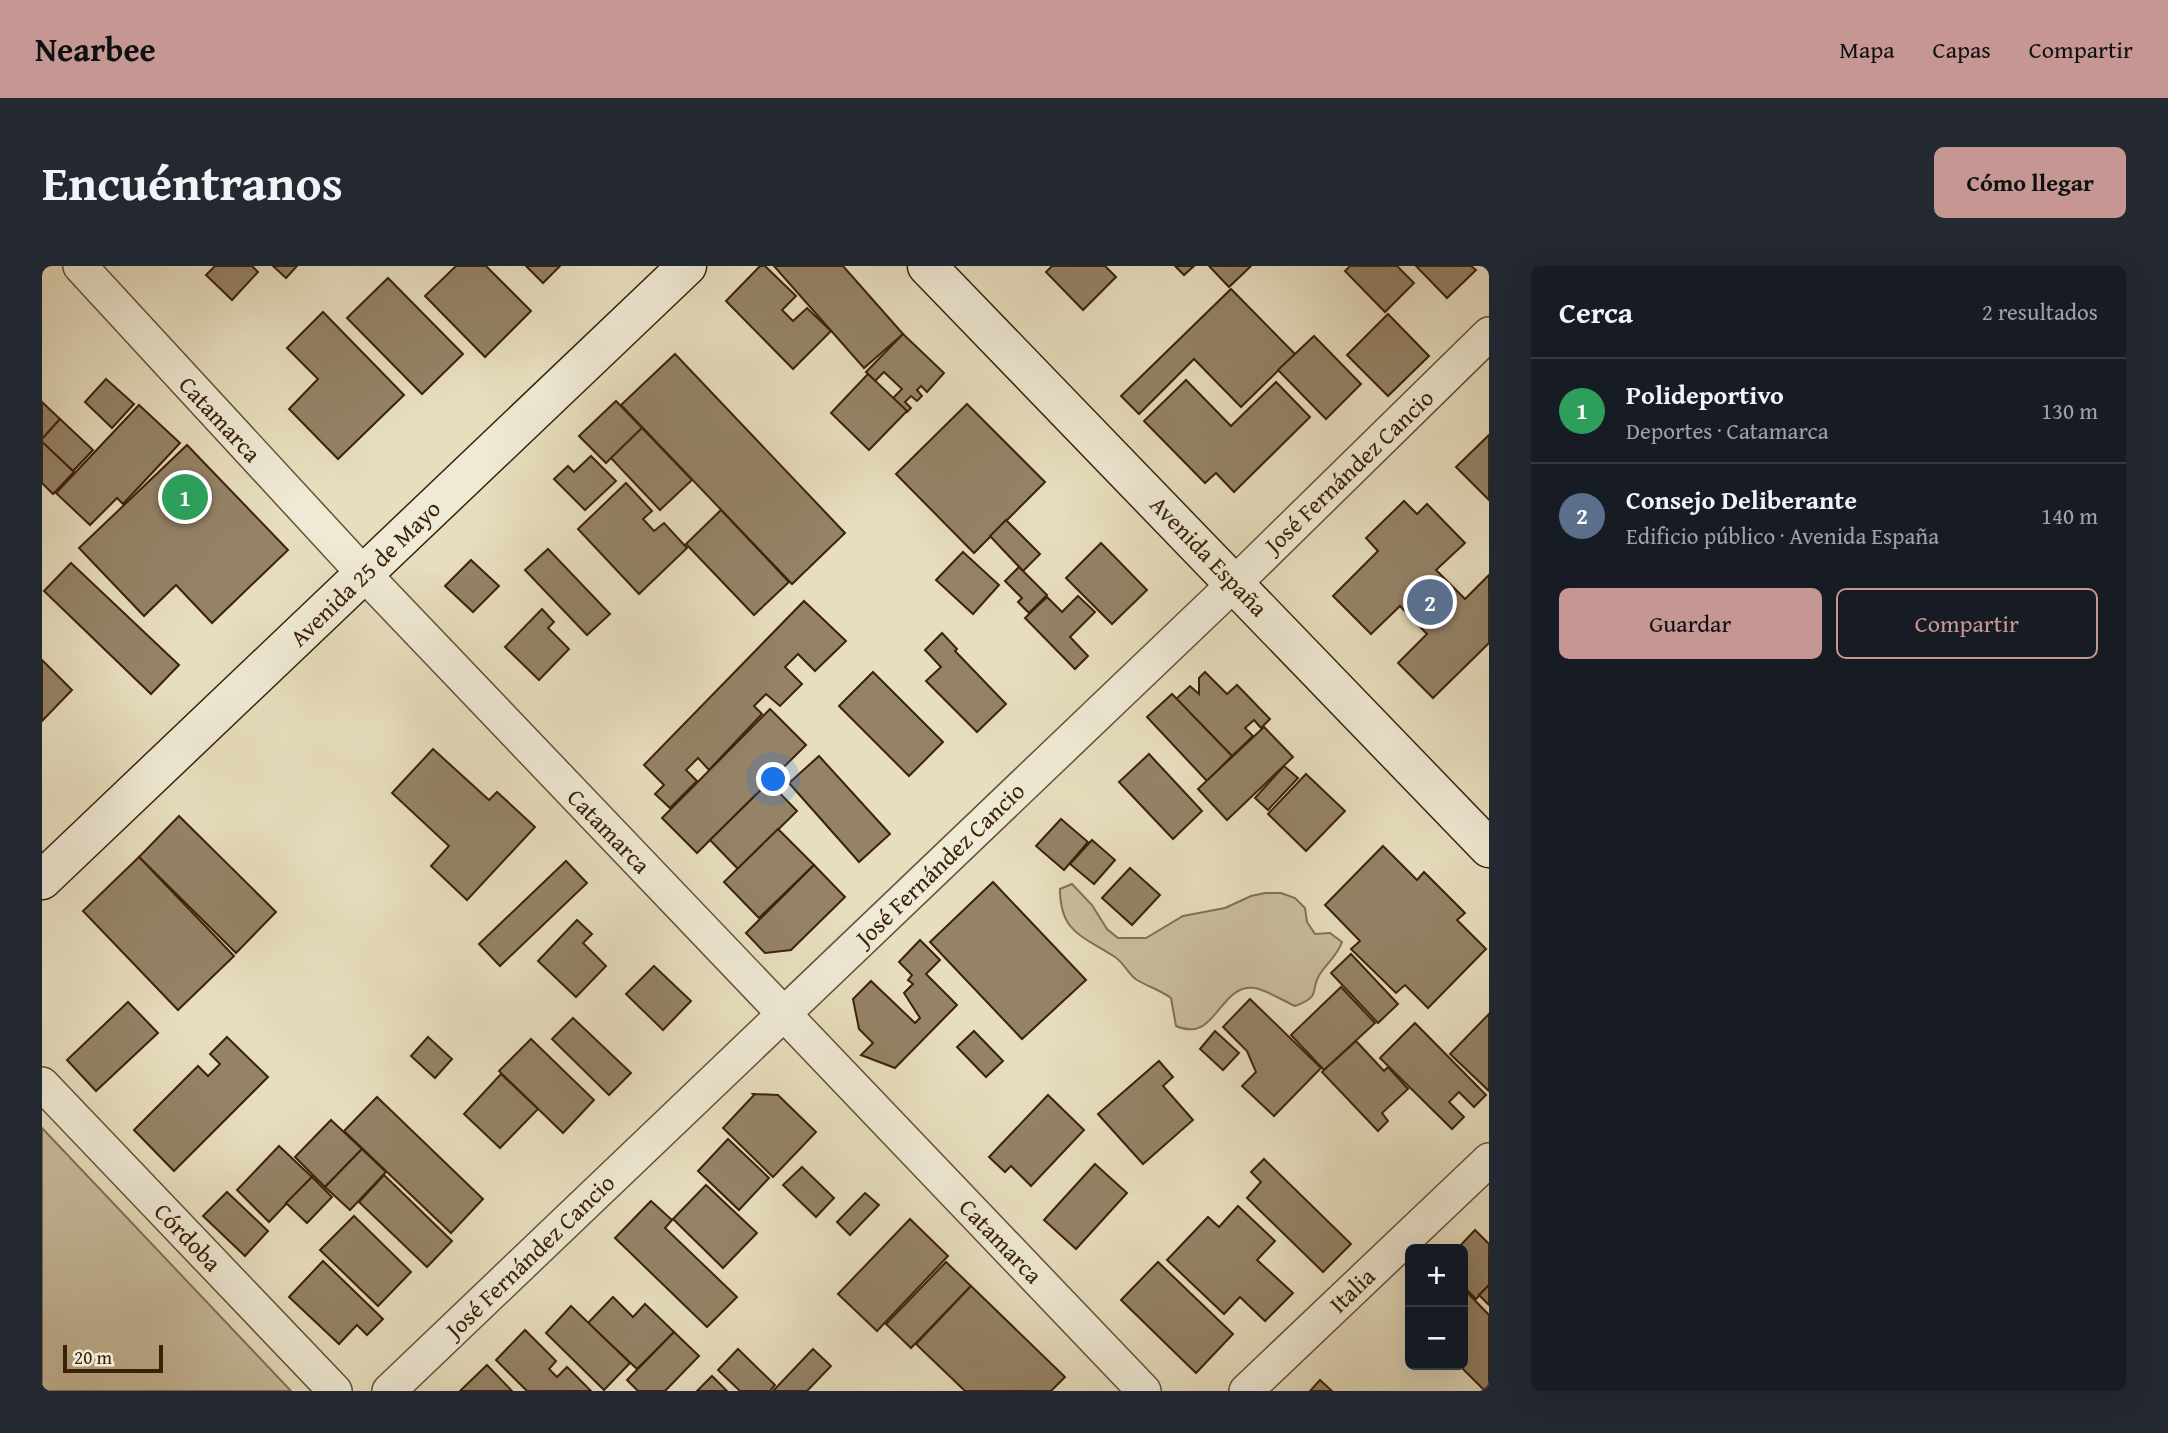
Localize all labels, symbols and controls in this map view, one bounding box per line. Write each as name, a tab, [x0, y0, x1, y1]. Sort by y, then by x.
text: Nearbee	[35, 25, 156, 73]
text: Mapa	[1839, 32, 1895, 67]
text: Capas	[1933, 32, 1991, 67]
text: Compartir	[2029, 32, 2133, 67]
text: Encuéntranos	[42, 146, 343, 218]
button: Cómo llegar	[1934, 147, 2126, 218]
text: Cerca	[1559, 290, 1633, 334]
text: 2 resultados	[1982, 295, 2098, 328]
street label: Catamarca	[171, 368, 270, 470]
text: Polideportivo	[1626, 375, 1784, 414]
street label: José Fernández Cancio	[1254, 381, 1442, 563]
text: 1	[1576, 394, 1588, 427]
text: 130 m	[2041, 394, 2098, 427]
text: Deportes · Catamarca	[1626, 414, 1829, 447]
pin: 1	[162, 471, 208, 523]
text: Consejo Deliberante	[1626, 480, 1857, 519]
street label: Avenida España	[1142, 488, 1276, 625]
street label: Avenida 25 de Mayo	[282, 492, 448, 654]
text: 2	[1576, 499, 1588, 532]
text: 140 m	[2041, 499, 2098, 532]
text: Edificio público · Avenida España	[1626, 519, 1939, 552]
pin: 2	[1407, 576, 1453, 628]
button: Guardar	[1559, 588, 1822, 659]
button: Compartir	[1836, 588, 2098, 659]
your location	[756, 762, 790, 796]
street label: José Fernández Cancio	[845, 774, 1033, 956]
street label: Catamarca	[559, 780, 659, 882]
street label: José Fernández Cancio	[435, 1166, 623, 1348]
street label: Catamarca	[951, 1190, 1051, 1292]
street label: Córdoba	[146, 1195, 230, 1280]
map controls	[1405, 1244, 1468, 1370]
button: +	[1405, 1244, 1468, 1307]
street label: Italia	[1321, 1259, 1383, 1321]
button: −	[1405, 1307, 1468, 1370]
scale bar	[63, 1342, 163, 1374]
text: 20 m	[74, 1343, 112, 1371]

